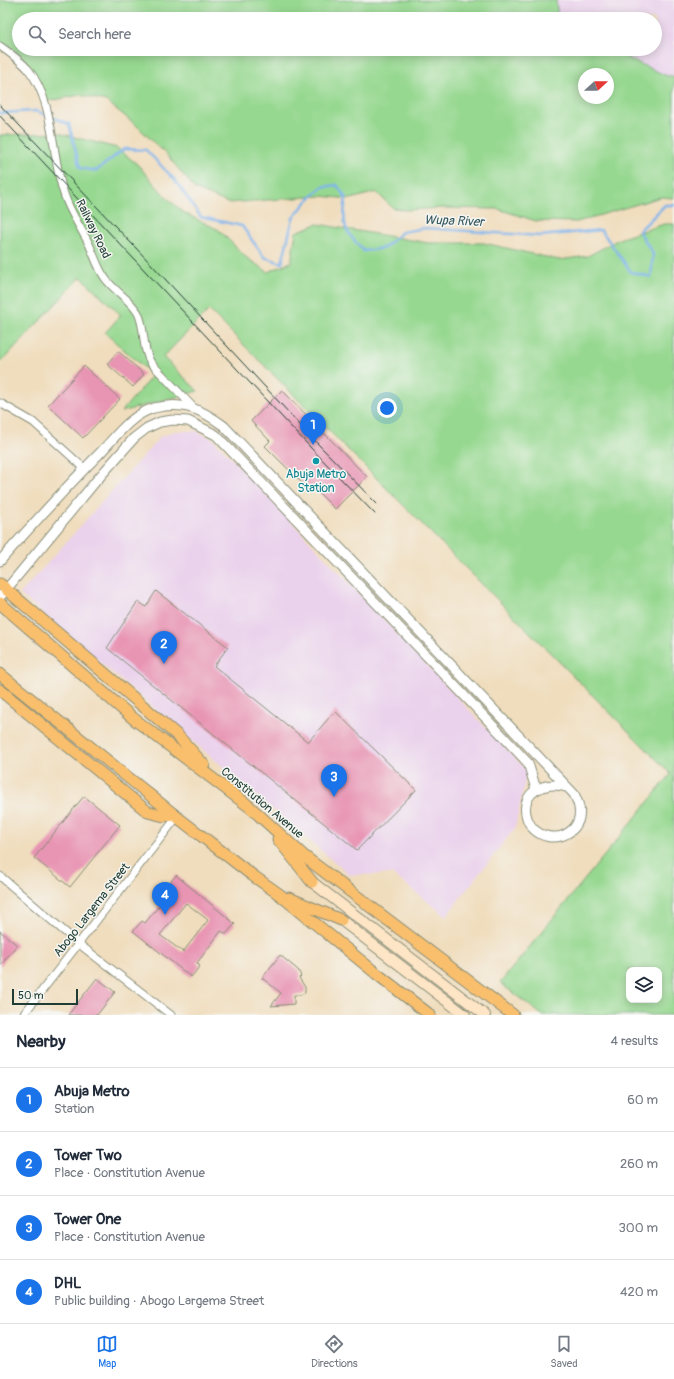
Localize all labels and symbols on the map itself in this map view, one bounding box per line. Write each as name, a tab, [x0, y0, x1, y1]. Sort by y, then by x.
north arrow	[578, 68, 614, 104]
street label: Railway Road	[72, 197, 114, 261]
water label: Wupa River	[424, 212, 487, 230]
your location	[377, 398, 397, 418]
pin: 1	[300, 412, 326, 445]
marker: Abuja Metro Station	[311, 456, 321, 466]
place label: Abuja Metro Station	[286, 467, 347, 496]
pin: 2	[151, 631, 177, 664]
street label: Constitution Avenue	[218, 764, 306, 842]
pin: 3	[321, 764, 347, 797]
street label: Abogo Largema Street	[51, 860, 133, 960]
pin: 4	[152, 882, 178, 915]
scale bar	[12, 987, 78, 1006]

